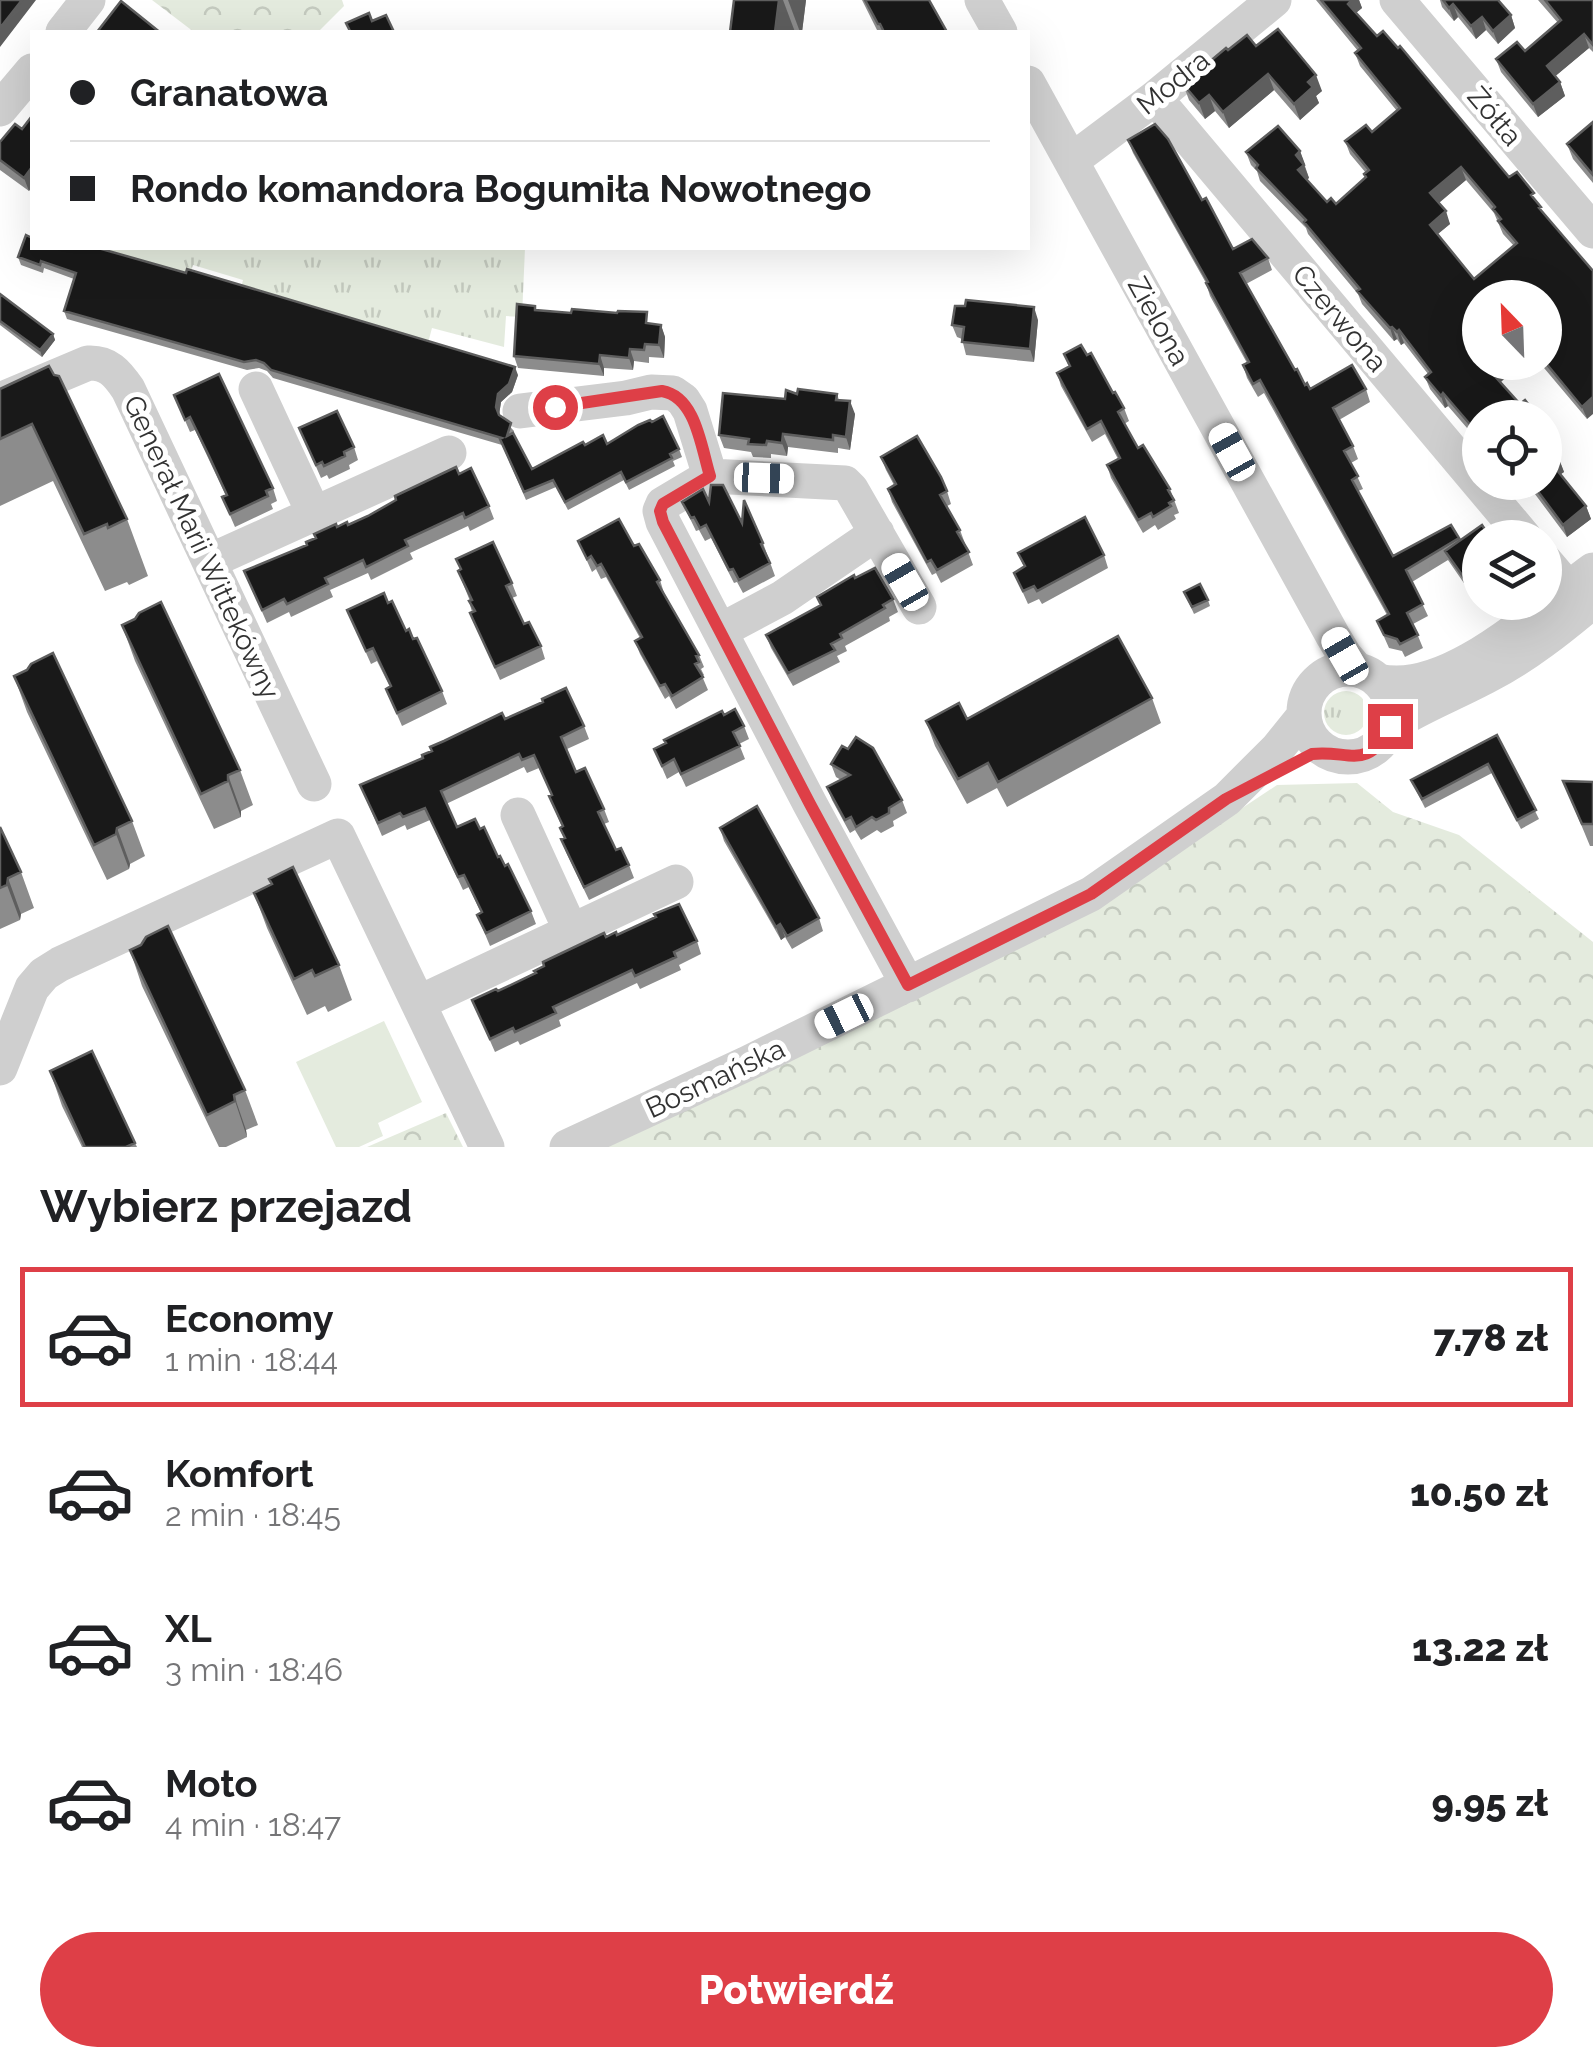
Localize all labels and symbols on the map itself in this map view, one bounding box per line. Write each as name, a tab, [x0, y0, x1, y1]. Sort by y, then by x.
street label: Modra	[1131, 43, 1216, 121]
street label: Żółta	[1461, 80, 1529, 152]
street label: Czerwona	[1285, 258, 1394, 379]
street label: Zielona	[1121, 271, 1196, 371]
north arrow	[1462, 280, 1562, 380]
route start	[533, 385, 578, 430]
street label: Generał Marii Wittekówny	[117, 390, 286, 704]
car	[1204, 418, 1260, 486]
car	[733, 462, 795, 494]
car	[877, 549, 933, 615]
car	[1317, 623, 1373, 689]
route end	[1368, 704, 1413, 749]
car	[810, 989, 878, 1043]
street label: Bosmańska	[640, 1032, 790, 1125]

